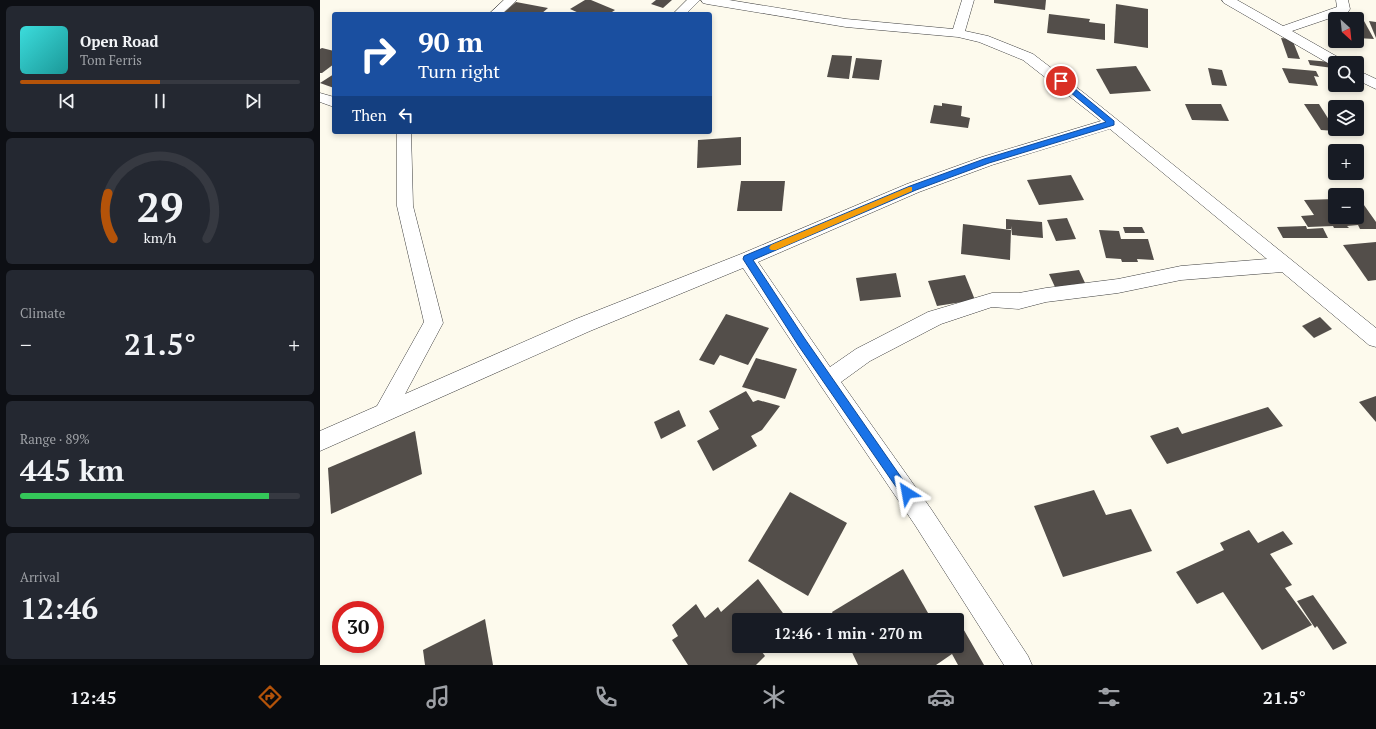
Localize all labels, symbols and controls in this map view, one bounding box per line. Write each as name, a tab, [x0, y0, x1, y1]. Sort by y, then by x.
north arrow	[1328, 12, 1364, 48]
map controls	[1328, 12, 1364, 224]
text: 90 m	[418, 23, 483, 60]
icon: right	[352, 28, 404, 80]
text: Open Road	[80, 31, 159, 51]
text: Tom Ferris	[80, 51, 142, 69]
button: search	[1328, 56, 1364, 92]
text: Turn right	[418, 59, 500, 83]
pin	[1044, 64, 1078, 98]
icon: arrive	[1050, 70, 1072, 92]
icon: previous	[56, 90, 78, 112]
icon: pause	[149, 90, 171, 112]
icon: next	[242, 90, 264, 112]
button: layers	[1328, 100, 1364, 136]
icon: left	[395, 104, 417, 126]
text: Then	[352, 105, 387, 125]
button: +	[1328, 144, 1364, 180]
text: 29	[136, 178, 184, 233]
button: −	[1328, 188, 1364, 224]
text: km/h	[144, 227, 177, 246]
text: Climate	[20, 304, 65, 322]
text: 21.5°	[124, 324, 196, 364]
text: −	[20, 330, 32, 359]
text: +	[288, 330, 300, 359]
text: Range · 89%	[20, 430, 90, 448]
text: 445 km	[20, 450, 124, 490]
position arrow	[886, 472, 928, 514]
text: Arrival	[20, 568, 60, 586]
text: 12:46	[20, 588, 98, 628]
speed limit sign: 30	[332, 601, 384, 653]
text: 12:46 · 1 min · 270 m	[774, 623, 922, 643]
icon: directions	[256, 683, 284, 711]
icon: music	[424, 683, 452, 711]
icon: phone	[592, 683, 620, 711]
icon: climate	[760, 683, 788, 711]
icon: car	[927, 683, 955, 711]
icon: filters	[1095, 683, 1123, 711]
text: 12:45	[70, 685, 117, 709]
text: 21.5°	[1263, 685, 1306, 709]

